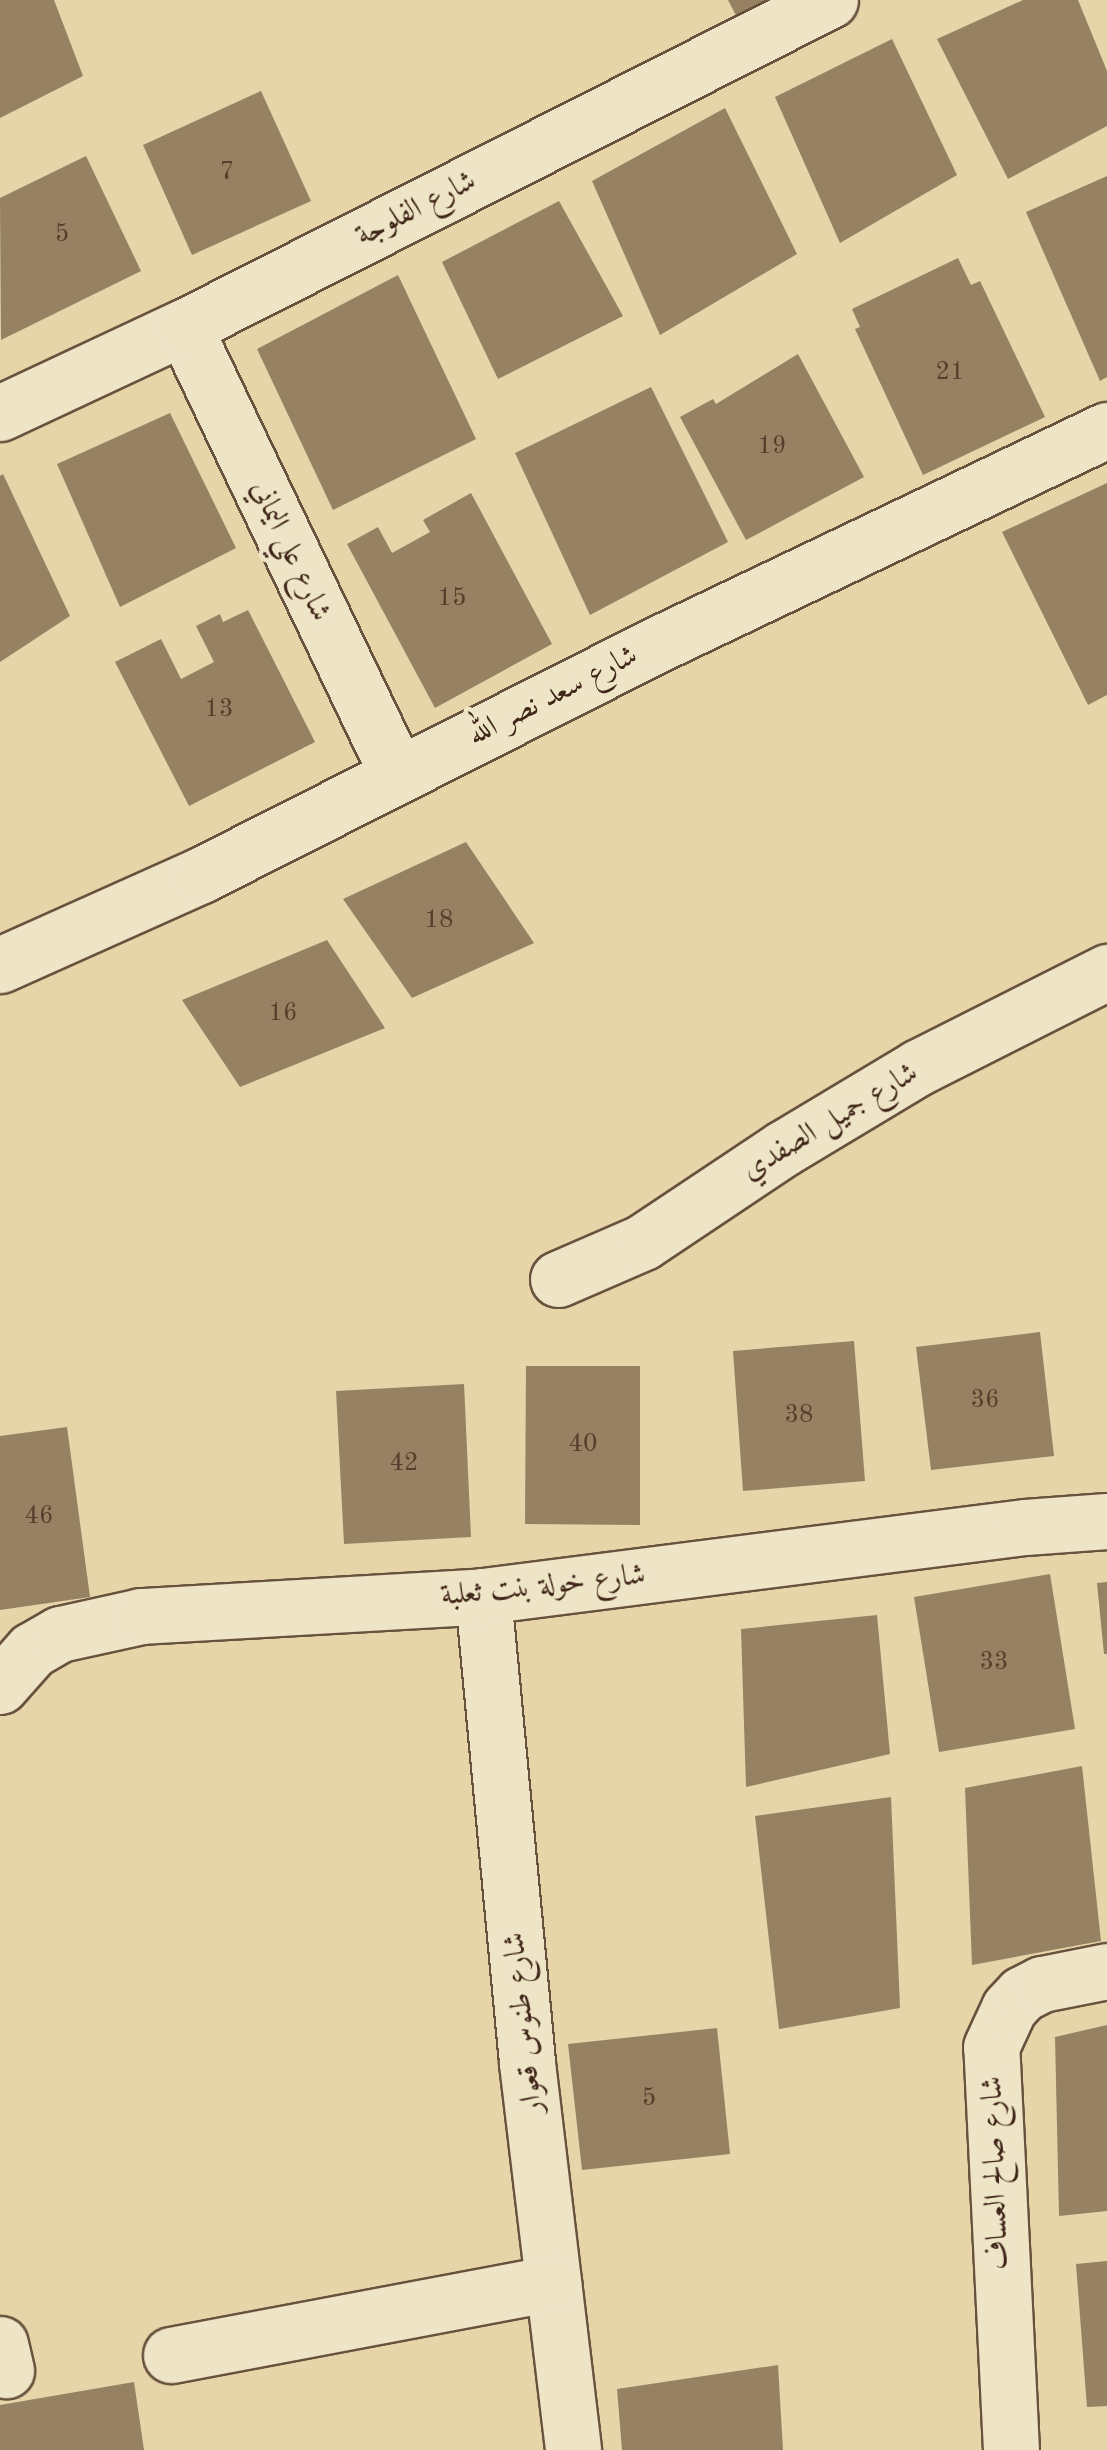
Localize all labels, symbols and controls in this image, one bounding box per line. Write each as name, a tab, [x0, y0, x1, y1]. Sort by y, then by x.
house number: 7	[220, 158, 234, 188]
street label: شارع الفلوجة	[350, 163, 482, 255]
house number: 5	[55, 220, 69, 250]
house number: 21	[936, 358, 964, 388]
house number: 19	[758, 432, 786, 462]
street label: شارع علي اليماني	[242, 475, 338, 627]
house number: 15	[438, 584, 466, 614]
street label: شارع سعد نصر الله	[462, 638, 644, 754]
house number: 13	[205, 695, 233, 725]
house number: 18	[425, 906, 453, 936]
house number: 16	[269, 999, 297, 1029]
street label: شارع جميل الصفدي	[735, 1055, 925, 1189]
house number: 36	[971, 1386, 999, 1416]
house number: 38	[785, 1401, 813, 1431]
house number: 40	[569, 1430, 597, 1460]
house number: 42	[390, 1449, 418, 1479]
house number: 46	[25, 1502, 53, 1532]
street label: شارع خولة بنت ثعلبة	[439, 1557, 647, 1615]
house number: 33	[980, 1648, 1008, 1678]
street label: شارع طنوس قعوار	[497, 1931, 551, 2115]
street label: شارع صالح العساف	[975, 2076, 1017, 2270]
house number: 5	[642, 2084, 656, 2114]

